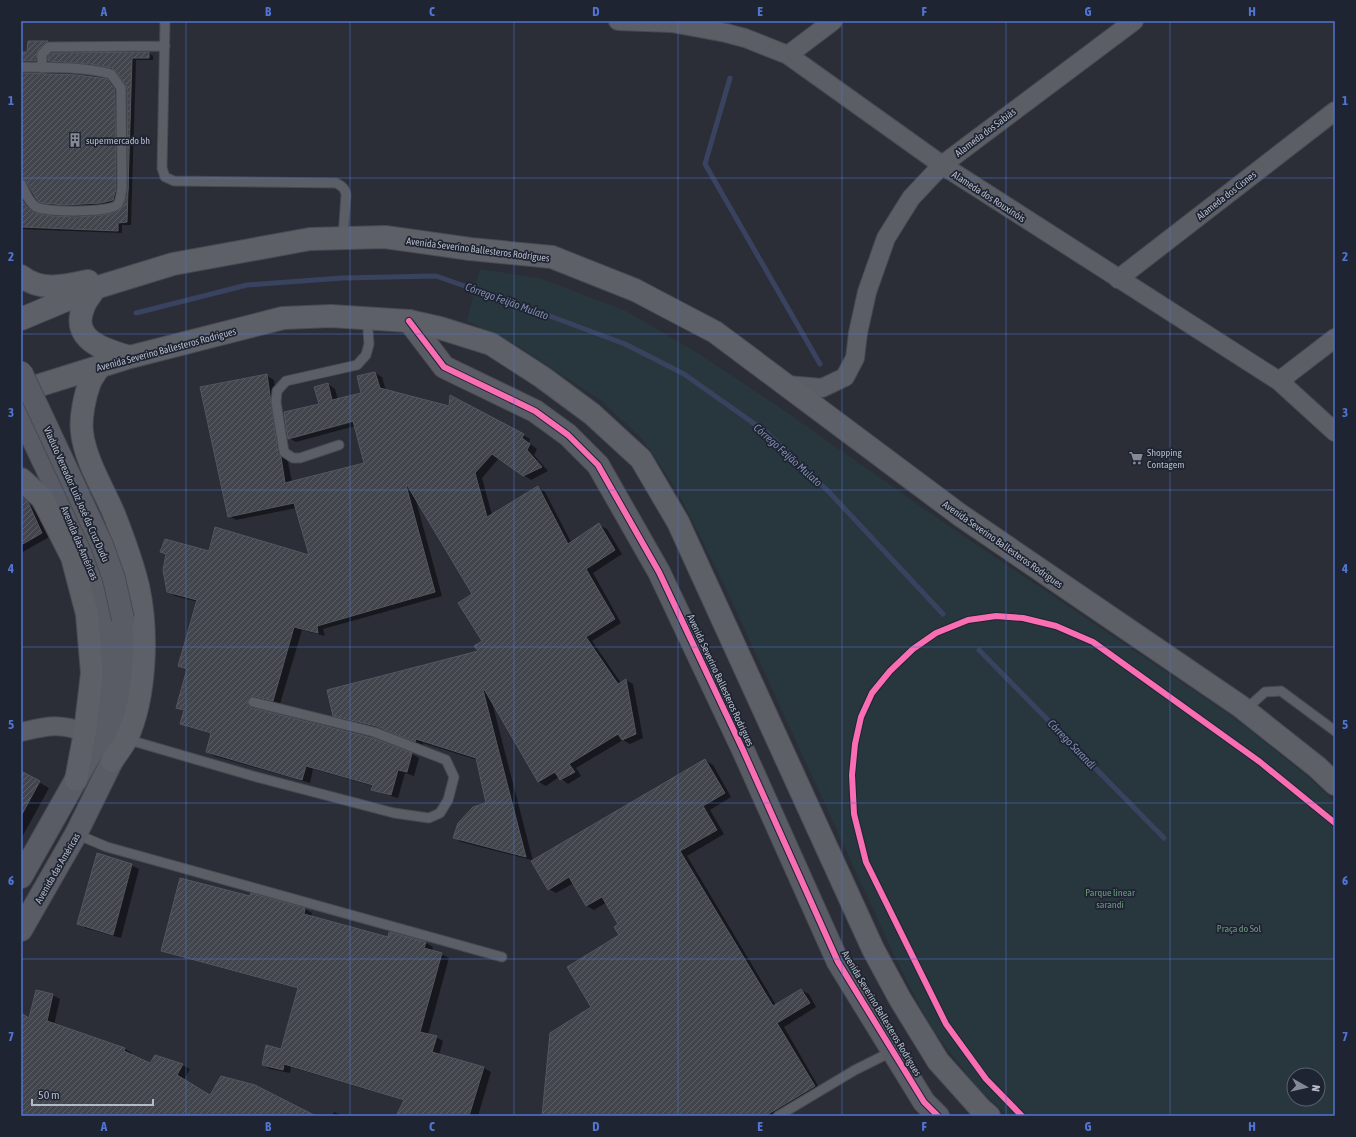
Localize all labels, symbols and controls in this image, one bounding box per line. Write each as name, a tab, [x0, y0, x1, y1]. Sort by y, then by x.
text: A	[100, 4, 108, 19]
text: B	[265, 4, 272, 19]
text: C	[429, 4, 435, 19]
text: D	[592, 4, 600, 19]
text: E	[757, 4, 763, 19]
text: F	[921, 4, 927, 19]
text: G	[1085, 4, 1092, 19]
text: H	[1248, 4, 1256, 19]
text: 1	[8, 93, 14, 108]
text: 1	[1342, 93, 1348, 108]
street label: Alameda dos Sabiás	[953, 106, 1018, 159]
building icon: supermercado bh	[67, 132, 83, 148]
place label: supermercado bh	[86, 135, 150, 146]
street label: Alameda dos Rouxinóis	[950, 169, 1028, 224]
street label: Alameda dos Cisnes	[1194, 169, 1259, 222]
street label: Avenida Severino Ballesteros Rodrigues	[406, 235, 551, 264]
text: 2	[8, 249, 14, 264]
text: 2	[1342, 249, 1348, 264]
water label: Córrego Feijão Mulato	[464, 280, 550, 322]
street label: Avenida Severino Ballesteros Rodrigues	[95, 325, 238, 373]
text: 3	[8, 405, 14, 420]
text: 3	[1342, 405, 1348, 420]
water label: Córrego Feijão Mulato	[751, 421, 825, 489]
street label: Viaduto Vereador Luiz José da Cruz Dudu	[42, 425, 111, 564]
place label: Shopping Contagem	[1147, 447, 1184, 470]
supermarket icon: Shopping Contagem	[1128, 450, 1144, 466]
street label: Avenida Severino Ballesteros Rodrigues	[941, 499, 1065, 591]
street label: Avenida das Américas	[59, 504, 100, 582]
text: 4	[7, 561, 14, 576]
text: 4	[1341, 561, 1348, 576]
street label: Avenida Severino Ballesteros Rodrigues	[685, 613, 756, 748]
text: 5	[8, 717, 14, 732]
water label: Córrego Sarandi	[1046, 717, 1099, 771]
text: 5	[1342, 717, 1348, 732]
street label: Avenida das Américas	[33, 831, 82, 905]
text: 6	[8, 873, 14, 888]
text: 6	[1342, 873, 1348, 888]
park label: Parque linear sarandi	[1085, 887, 1136, 910]
park label: Praça do Sol	[1217, 923, 1262, 934]
street label: Avenida Severino Ballesteros Rodrigues	[840, 949, 924, 1078]
text: 7	[8, 1029, 14, 1044]
text: 7	[1342, 1029, 1348, 1044]
north arrow	[1286, 1067, 1326, 1107]
scale bar	[32, 1081, 153, 1107]
text: N	[1310, 1084, 1322, 1092]
text: 50 m	[38, 1088, 60, 1102]
text: A	[100, 1119, 108, 1134]
text: B	[265, 1119, 272, 1134]
text: C	[429, 1119, 435, 1134]
text: D	[592, 1119, 600, 1134]
text: E	[757, 1119, 763, 1134]
text: F	[921, 1119, 927, 1134]
text: G	[1085, 1119, 1092, 1134]
text: H	[1248, 1119, 1256, 1134]

